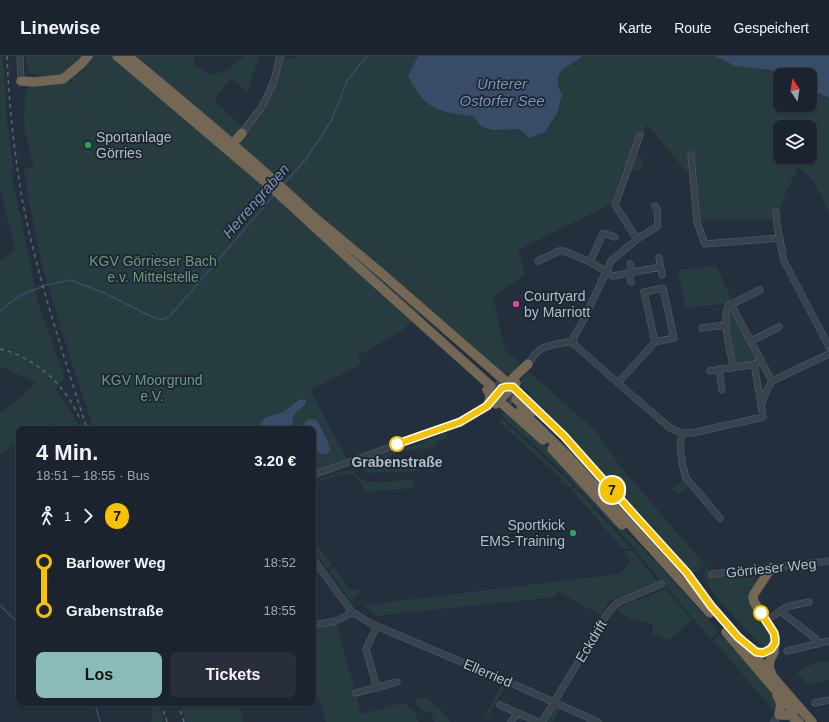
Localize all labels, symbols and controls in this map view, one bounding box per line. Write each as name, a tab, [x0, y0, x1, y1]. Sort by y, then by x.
text: Linewise	[20, 17, 100, 38]
text: Karte	[619, 20, 652, 36]
text: Route	[674, 20, 712, 36]
text: Gespeichert	[734, 20, 809, 36]
north arrow	[773, 68, 817, 112]
map controls	[773, 68, 817, 164]
water label: Unterer Ostorfer See	[459, 75, 545, 109]
button: layers	[773, 120, 817, 164]
place label: Sportanlage Görries	[96, 129, 172, 161]
marker: Sportanlage Görries	[83, 140, 93, 150]
water label: Herrengraben	[219, 160, 292, 241]
park label: KGV Görrieser Bach e.v. Mittelstelle	[89, 253, 217, 285]
place label: Courtyard by Marriott	[524, 288, 590, 320]
marker: Courtyard by Marriott	[511, 299, 521, 309]
park label: KGV Moorgrund e.V.	[101, 372, 203, 404]
marker: Grabenstraße	[389, 436, 405, 452]
text: 4 Min.	[36, 440, 98, 465]
text: 3.20 €	[254, 452, 296, 469]
place label: Grabenstraße	[351, 454, 443, 470]
text: 18:51 – 18:55 · Bus	[36, 468, 149, 483]
line badge: 7	[599, 477, 625, 503]
text: 7	[608, 482, 616, 498]
icon: walk	[36, 505, 58, 527]
icon: forward	[77, 505, 99, 527]
text: 7	[113, 508, 121, 524]
text: 1	[64, 509, 71, 524]
place label: Sportkick EMS-Training	[480, 517, 566, 549]
marker: Sportkick EMS-Training	[568, 528, 578, 538]
text: Barlower Weg	[66, 554, 166, 571]
text: 18:52	[263, 555, 296, 570]
street label: Görrieser Weg	[725, 555, 817, 581]
text: Grabenstraße	[66, 602, 164, 619]
text: 18:55	[263, 603, 296, 618]
unlabelled marker	[753, 605, 769, 621]
street label: Eckdrift	[572, 617, 610, 665]
button: Los	[36, 652, 162, 698]
button: Tickets	[170, 652, 296, 698]
street label: Ellerried	[461, 656, 515, 690]

